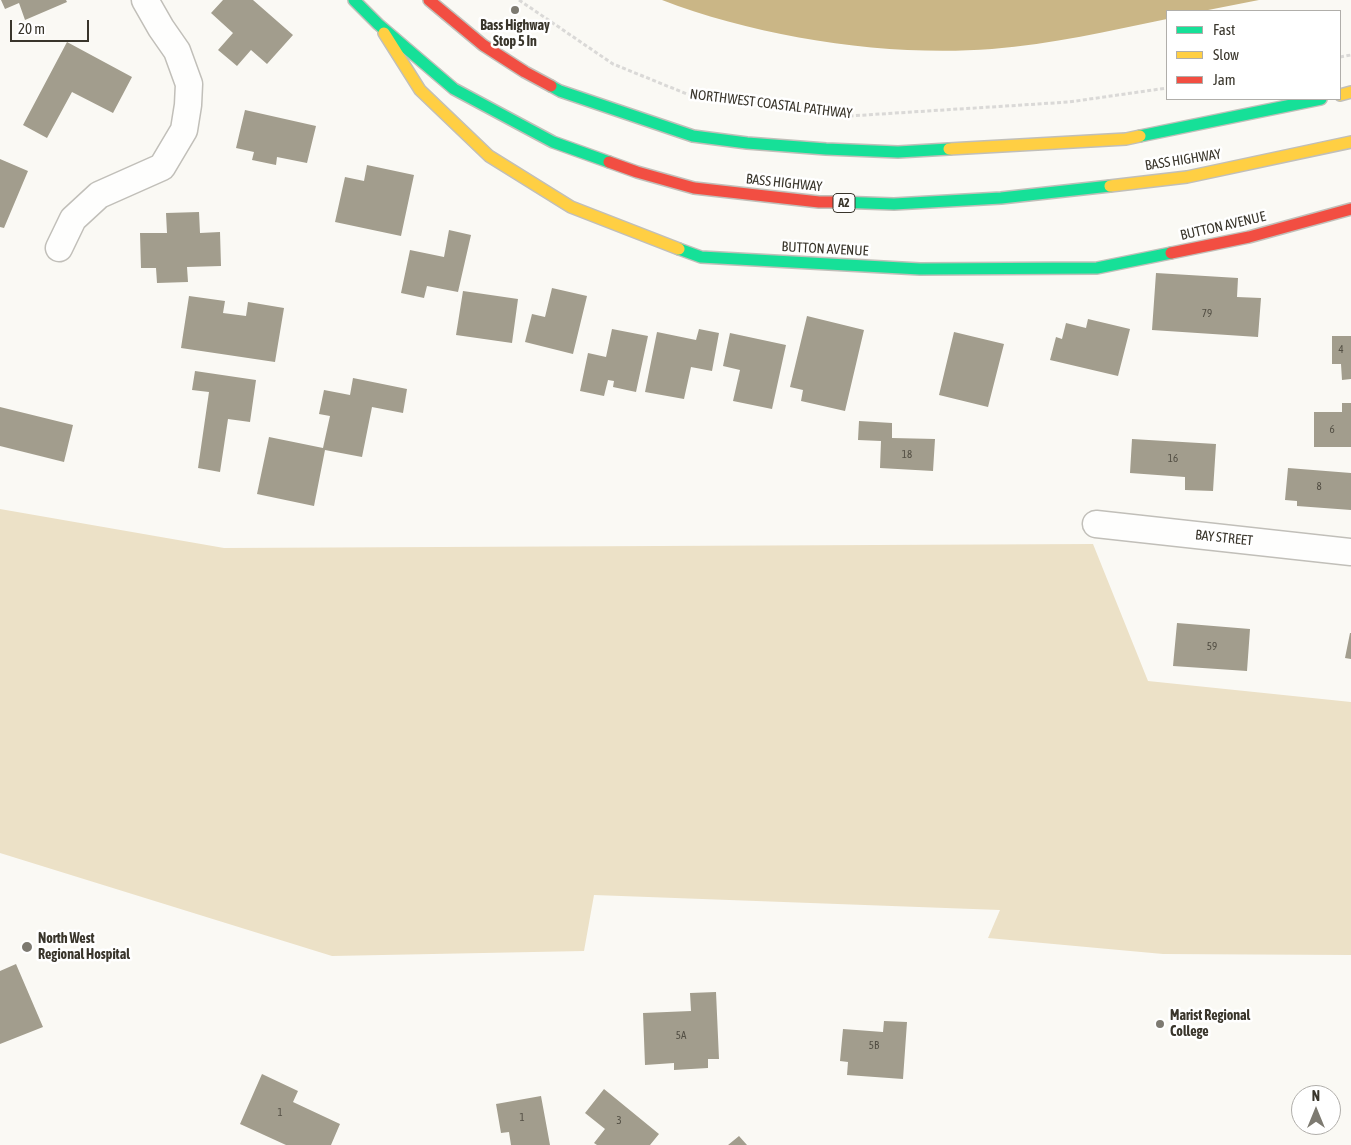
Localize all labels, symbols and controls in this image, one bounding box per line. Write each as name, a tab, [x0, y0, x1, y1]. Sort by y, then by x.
marker: Bass Highway Stop 5 In	[509, 4, 521, 16]
scale bar	[12, 10, 91, 42]
legend	[1166, 10, 1341, 100]
place label: Bass Highway Stop 5 In	[480, 18, 550, 50]
text: 20 m	[18, 20, 45, 37]
text: Fast	[1213, 21, 1235, 38]
text: Slow	[1213, 46, 1239, 63]
text: Jam	[1213, 71, 1236, 88]
street label: NORTHWEST COASTAL PATHWAY	[689, 86, 853, 122]
street label: BASS HIGHWAY	[1144, 146, 1222, 174]
street label: BASS HIGHWAY	[745, 171, 823, 195]
road number: A2	[833, 194, 855, 212]
street label: BUTTON AVENUE	[1179, 208, 1267, 244]
street label: BUTTON AVENUE	[781, 238, 869, 260]
house number: 79	[1202, 307, 1212, 321]
house number: 4	[1338, 343, 1344, 357]
house number: 6	[1329, 423, 1335, 437]
house number: 18	[902, 448, 912, 462]
house number: 16	[1168, 452, 1178, 466]
house number: 8	[1316, 480, 1322, 494]
street label: BAY STREET	[1194, 527, 1254, 549]
house number: 59	[1207, 640, 1217, 654]
place label: North West Regional Hospital	[38, 931, 130, 964]
marker: North West Regional Hospital	[20, 940, 34, 954]
place label: Marist Regional College	[1170, 1008, 1250, 1040]
marker: Marist Regional College	[1154, 1018, 1166, 1030]
house number: 5A	[676, 1029, 686, 1043]
house number: 5B	[869, 1039, 879, 1053]
north arrow	[1291, 1085, 1341, 1135]
text: N	[1312, 1088, 1320, 1104]
house number: 1	[277, 1106, 283, 1120]
house number: 1	[519, 1111, 525, 1125]
house number: 3	[616, 1114, 622, 1128]

